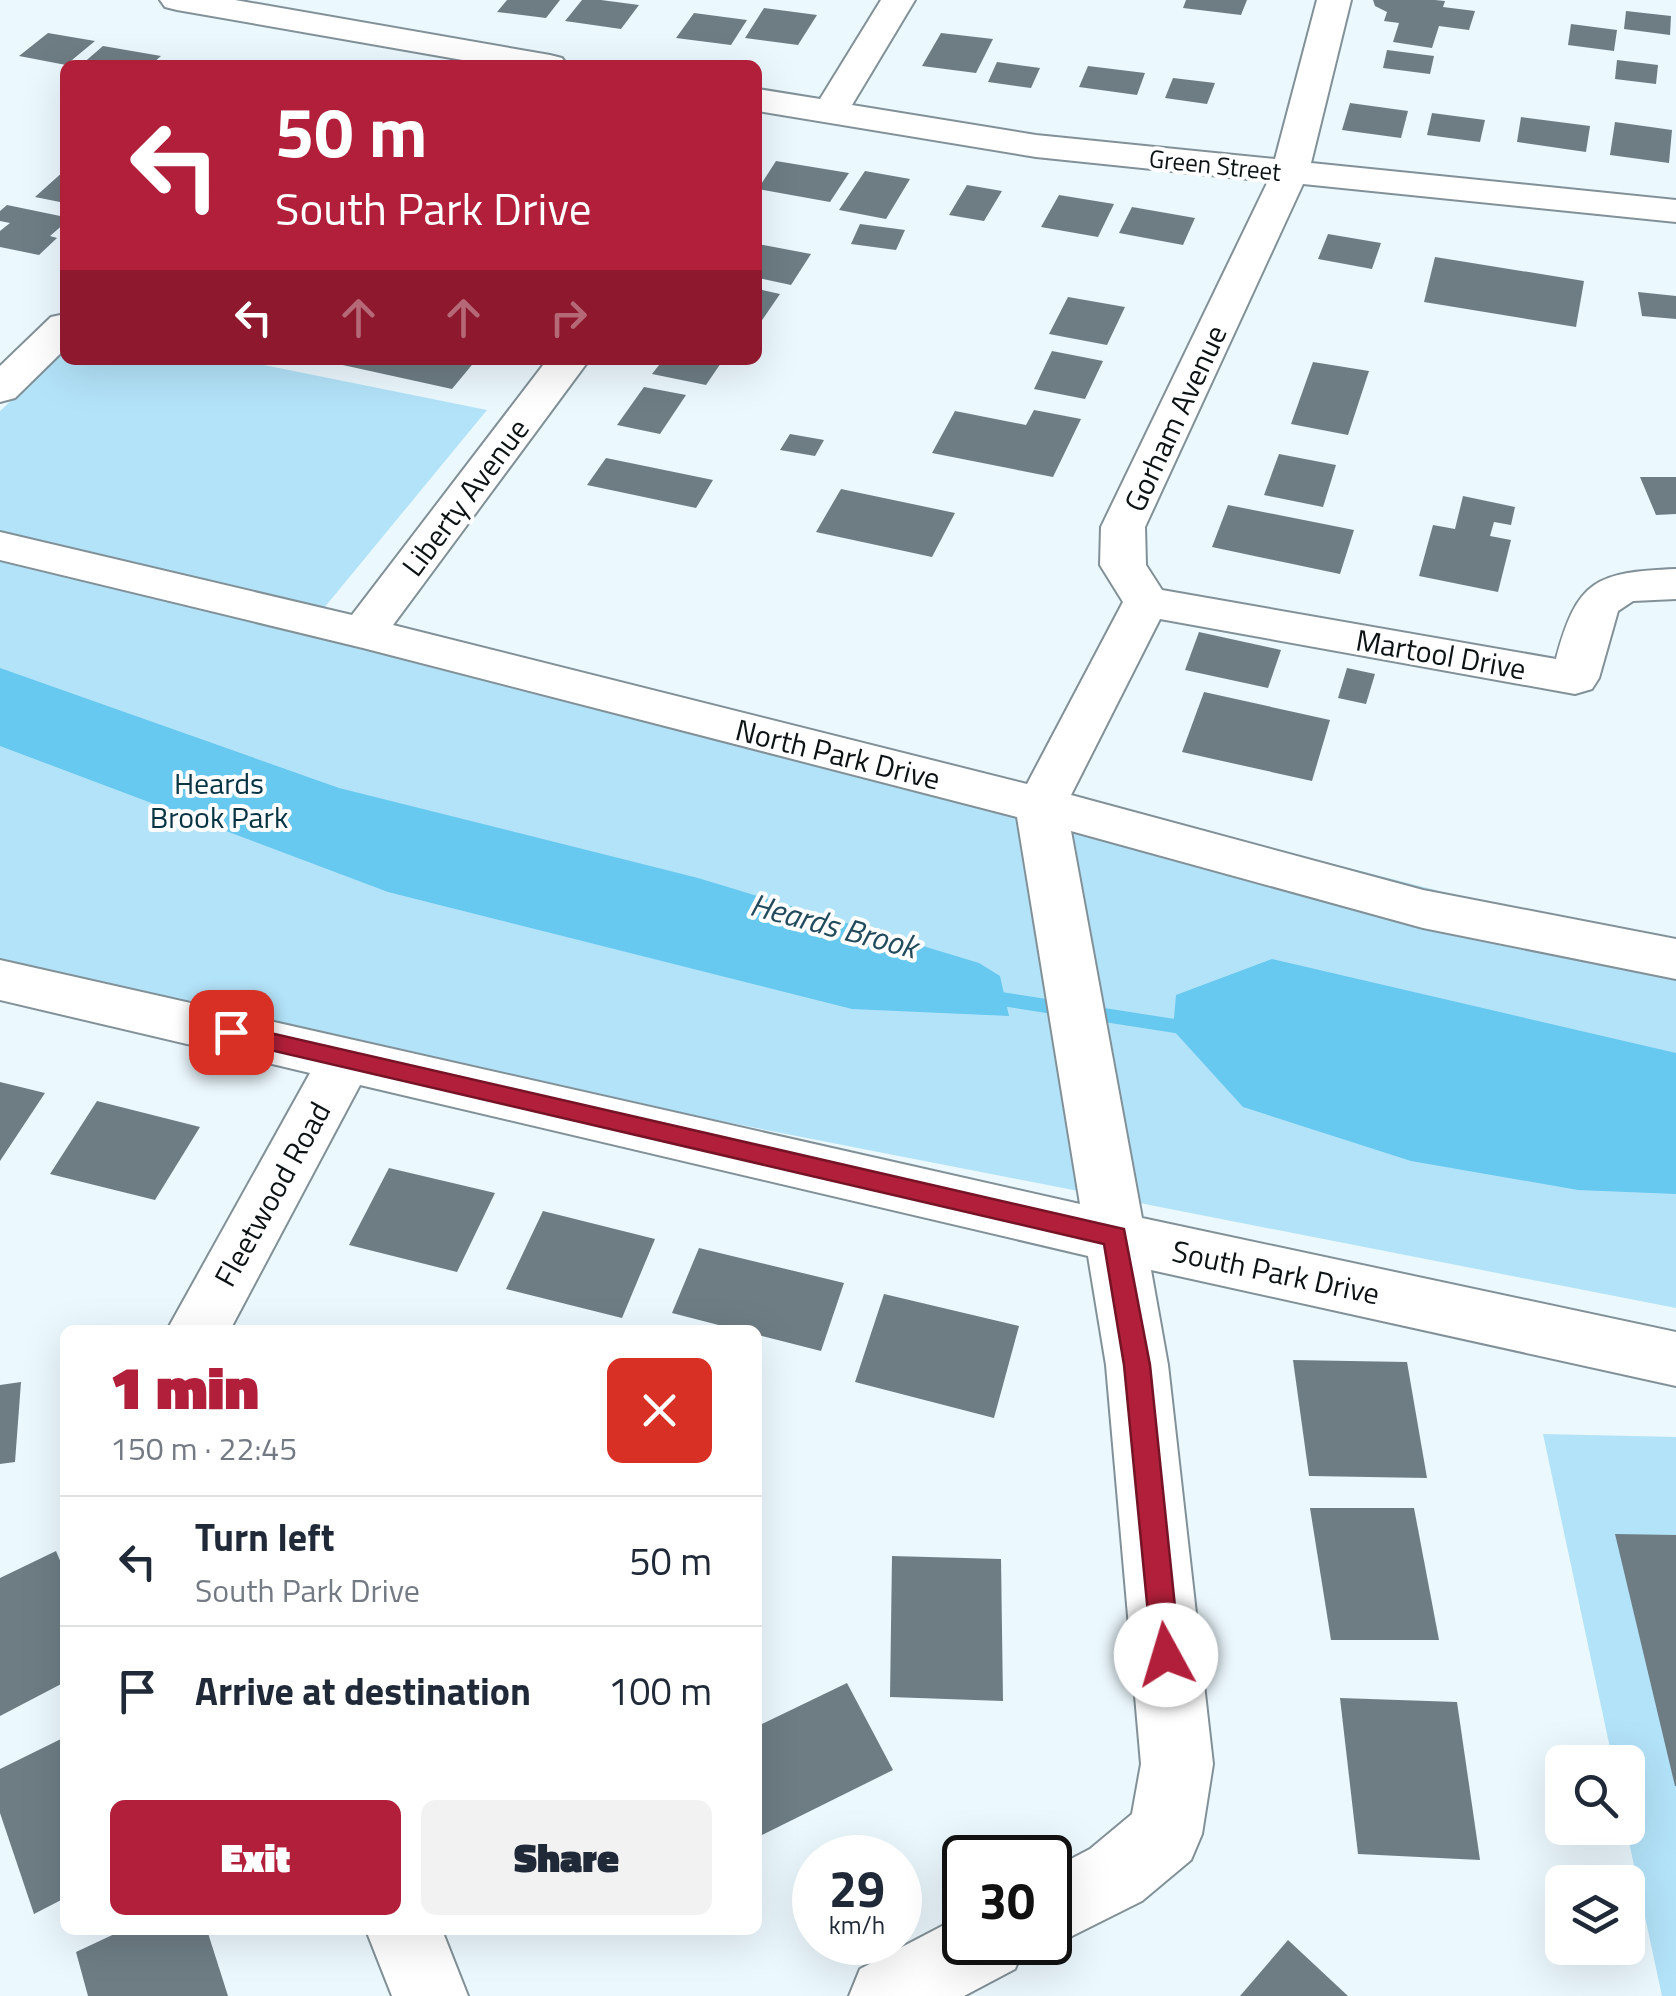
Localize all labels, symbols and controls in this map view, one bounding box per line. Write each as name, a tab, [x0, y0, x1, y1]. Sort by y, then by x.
text: 50 m	[275, 78, 428, 184]
icon: left	[110, 100, 240, 230]
street label: Green Street	[1147, 139, 1283, 191]
text: South Park Drive	[275, 174, 591, 242]
icon: left	[226, 290, 281, 345]
icon: ahead	[331, 290, 386, 345]
icon: ahead	[436, 290, 491, 345]
icon: right	[541, 290, 596, 345]
street label: Gorham Avenue	[1112, 317, 1238, 519]
street label: Liberty Avenue	[390, 408, 540, 586]
street label: Martool Drive	[1352, 616, 1530, 692]
street label: North Park Drive	[731, 706, 945, 802]
park label: Heards Brook Park	[150, 760, 288, 840]
water label: Heards Brook	[745, 880, 926, 971]
pin	[189, 990, 274, 1075]
icon: arrive	[204, 1005, 259, 1060]
street label: Fleetwood Road	[202, 1093, 342, 1295]
street label: South Park Drive	[1168, 1228, 1384, 1316]
text: 1 min	[110, 1341, 259, 1432]
button: close	[607, 1358, 712, 1463]
text: 150 m · 22:45	[110, 1424, 297, 1472]
text: Turn left	[195, 1508, 335, 1566]
text: 50 m	[629, 1532, 712, 1590]
icon: left	[110, 1534, 165, 1589]
text: South Park Drive	[195, 1566, 420, 1614]
position arrow	[1114, 1603, 1218, 1707]
text: Arrive at destination	[195, 1662, 531, 1720]
text: 100 m	[608, 1662, 712, 1720]
icon: arrive	[110, 1664, 165, 1719]
map controls	[1545, 1745, 1645, 1965]
button: search	[1545, 1745, 1645, 1845]
button: Exit	[110, 1800, 401, 1915]
button: Share	[421, 1800, 712, 1915]
speed limit sign: 30	[942, 1835, 1072, 1965]
text: 29	[829, 1850, 885, 1926]
button: layers	[1545, 1865, 1645, 1965]
text: km/h	[829, 1906, 885, 1944]

